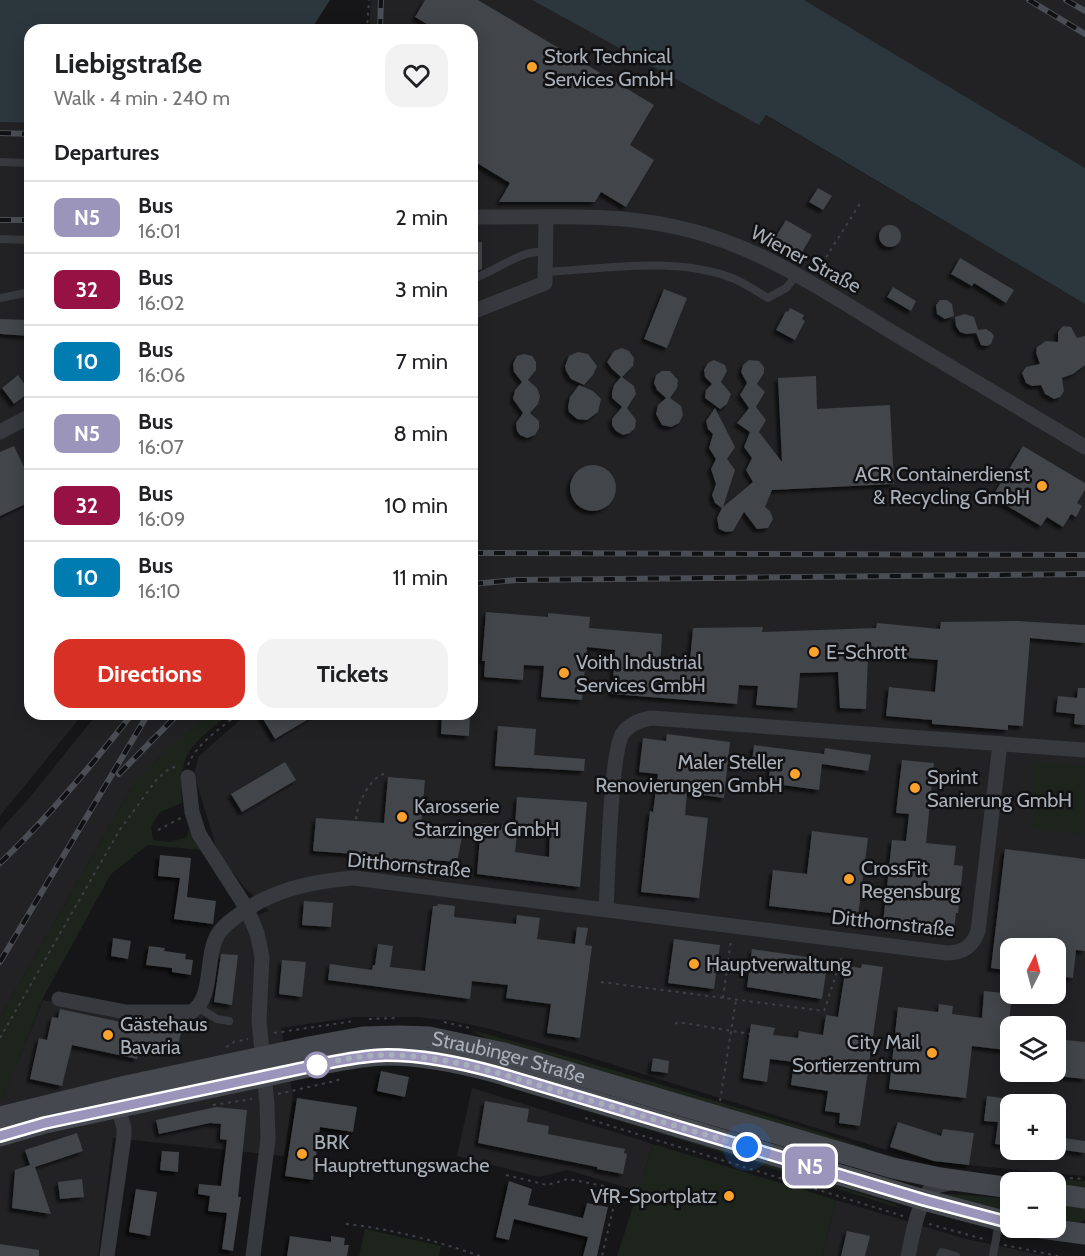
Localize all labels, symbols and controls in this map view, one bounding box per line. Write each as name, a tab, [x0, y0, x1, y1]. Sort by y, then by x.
button: heart	[385, 44, 448, 107]
place label: Stork Technical Services GmbH	[544, 44, 674, 91]
text: Liebigstraße	[54, 46, 202, 80]
marker: Stork Technical Services GmbH	[525, 60, 539, 74]
text: Walk · 4 min · 240 m	[54, 86, 230, 110]
text: Departures	[54, 139, 159, 166]
text: Bus	[138, 192, 173, 219]
text: 2 min	[395, 204, 448, 231]
text: N5	[74, 205, 100, 230]
text: 16:01	[138, 219, 181, 243]
street label: Wiener Straße	[747, 220, 865, 298]
text: Bus	[138, 264, 173, 291]
text: 3 min	[395, 276, 448, 303]
text: 32	[76, 277, 98, 302]
text: 16:02	[138, 291, 184, 315]
text: Bus	[138, 336, 173, 363]
text: 7 min	[396, 348, 448, 375]
text: 10	[76, 349, 98, 374]
text: 16:06	[138, 363, 185, 387]
text: Bus	[138, 408, 173, 435]
text: 8 min	[393, 420, 448, 447]
text: N5	[74, 421, 100, 446]
text: 16:07	[138, 435, 184, 459]
place label: ACR Containerdienst & Recycling GmbH	[855, 462, 1030, 509]
marker: ACR Containerdienst & Recycling GmbH	[1035, 479, 1049, 493]
text: Bus	[138, 480, 173, 507]
text: 10 min	[384, 492, 448, 519]
text: 32	[76, 493, 98, 518]
text: 16:09	[138, 507, 185, 531]
text: Bus	[138, 552, 173, 579]
text: 11 min	[392, 564, 448, 591]
text: 10	[76, 565, 98, 590]
text: 16:10	[138, 579, 181, 603]
button: Directions	[54, 639, 245, 708]
button: Tickets	[257, 639, 448, 708]
place label: E-Schrott	[826, 640, 907, 664]
marker: E-Schrott	[807, 645, 821, 659]
place label: Voith Industrial Services GmbH	[576, 650, 706, 697]
marker: Voith Industrial Services GmbH	[557, 666, 571, 680]
place label: Maler Steller Renovierungen GmbH	[595, 750, 784, 797]
place label: Sprint Sanierung GmbH	[927, 765, 1072, 812]
marker: Maler Steller Renovierungen GmbH	[788, 767, 802, 781]
marker: Sprint Sanierung GmbH	[908, 781, 922, 795]
place label: Karosserie Starzinger GmbH	[414, 794, 560, 841]
marker: Karosserie Starzinger GmbH	[395, 810, 409, 824]
street label: Ditthornstraße	[346, 848, 472, 882]
place label: CrossFit Regensburg	[861, 856, 961, 903]
marker: CrossFit Regensburg	[842, 872, 856, 886]
street label: Ditthornstraße	[830, 905, 956, 941]
north arrow	[1000, 938, 1066, 1004]
map controls	[1000, 938, 1066, 1238]
place label: Hauptverwaltung	[706, 952, 852, 976]
marker: Hauptverwaltung	[687, 957, 701, 971]
place label: Gästehaus Bavaria	[120, 1012, 207, 1059]
button: layers	[1000, 1016, 1066, 1082]
street label: Straubinger Straße	[430, 1026, 588, 1088]
marker: Gästehaus Bavaria	[101, 1028, 115, 1042]
place label: City Mail Sortierzentrum	[792, 1030, 920, 1077]
marker: City Mail Sortierzentrum	[925, 1046, 939, 1060]
unlabelled marker	[304, 1052, 330, 1078]
button: +	[1000, 1094, 1066, 1160]
place label: BRK Hauptrettungswache	[314, 1130, 490, 1177]
your location	[732, 1132, 762, 1162]
line badge: N5	[783, 1146, 837, 1186]
marker: BRK Hauptrettungswache	[295, 1147, 309, 1161]
text: N5	[797, 1154, 823, 1179]
button: −	[1000, 1172, 1066, 1238]
place label: VfR-Sportplatz	[590, 1184, 717, 1208]
marker: VfR-Sportplatz	[722, 1189, 736, 1203]

